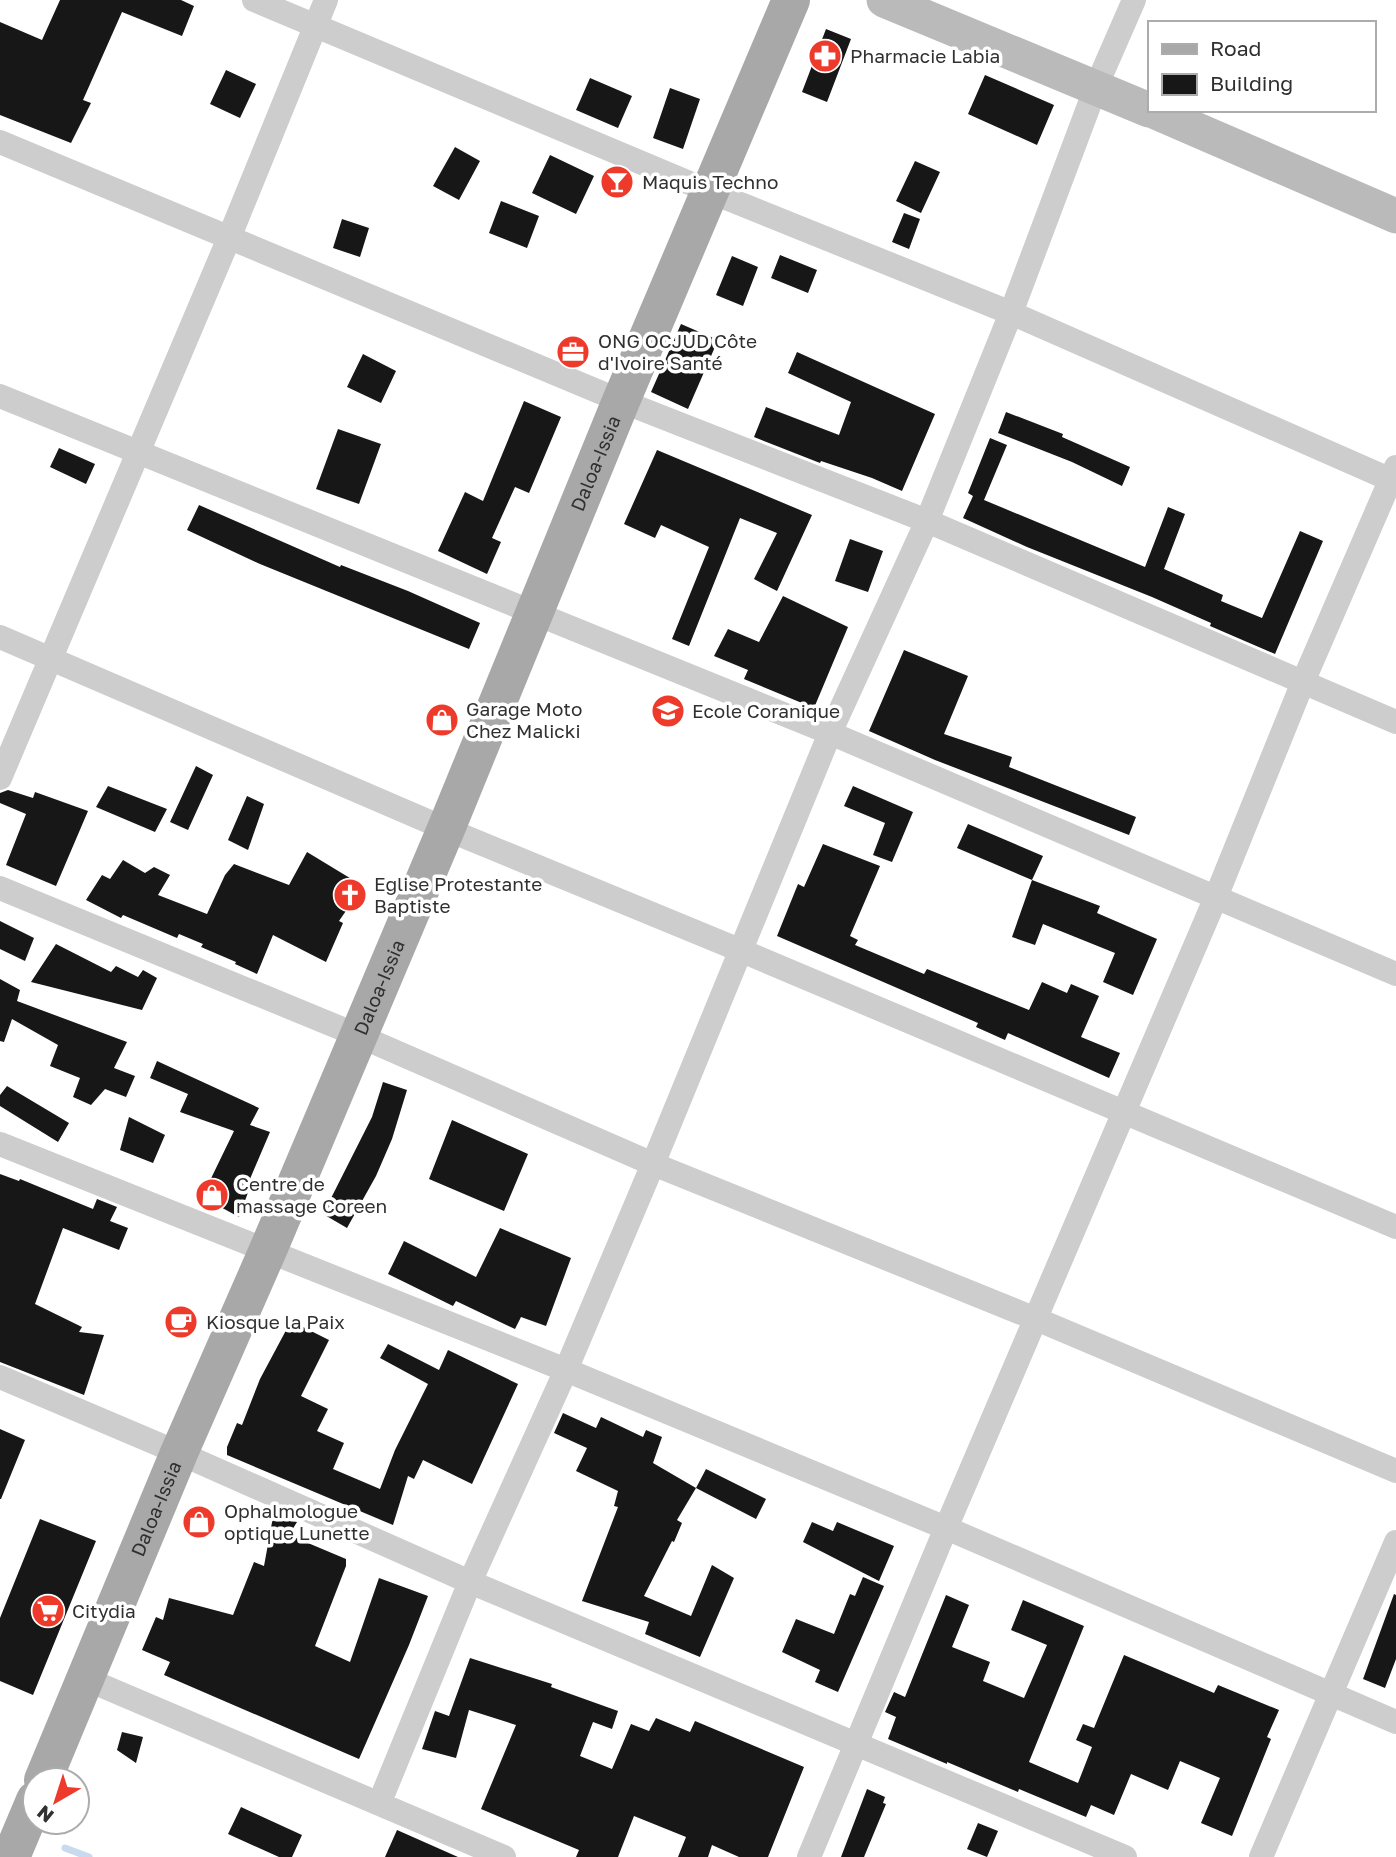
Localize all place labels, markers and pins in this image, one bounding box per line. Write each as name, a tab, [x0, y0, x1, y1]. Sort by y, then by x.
pharmacy icon: Pharmacie Labia	[806, 37, 844, 75]
place label: Pharmacie Labia	[850, 44, 1000, 67]
bar icon: Maquis Techno	[598, 163, 636, 201]
place label: Maquis Techno	[642, 170, 778, 193]
place label: ONG OCJUD Côte d'Ivoire Santé	[598, 329, 757, 374]
office icon: ONG OCJUD Côte d'Ivoire Santé	[554, 333, 592, 371]
school or university icon: Ecole Coranique	[649, 692, 687, 730]
place label: Garage Moto Chez Malicki	[466, 697, 582, 742]
place label: Ecole Coranique	[692, 699, 840, 722]
shop icon: Garage Moto Chez Malicki	[423, 701, 461, 739]
place label: Eglise Protestante Baptiste	[374, 872, 542, 917]
church icon: Eglise Protestante Baptiste	[331, 876, 369, 914]
place label: Centre de massage Coreen	[236, 1172, 387, 1217]
shop icon: Centre de massage Coreen	[193, 1176, 231, 1214]
cafe icon: Kiosque la Paix	[162, 1303, 200, 1341]
place label: Kiosque la Paix	[206, 1310, 345, 1333]
place label: Ophalmologue optique Lunette	[224, 1499, 369, 1544]
shop icon: Ophalmologue optique Lunette	[180, 1503, 218, 1541]
supermarket icon: Citydia	[29, 1592, 67, 1630]
place label: Citydia	[72, 1599, 136, 1622]

